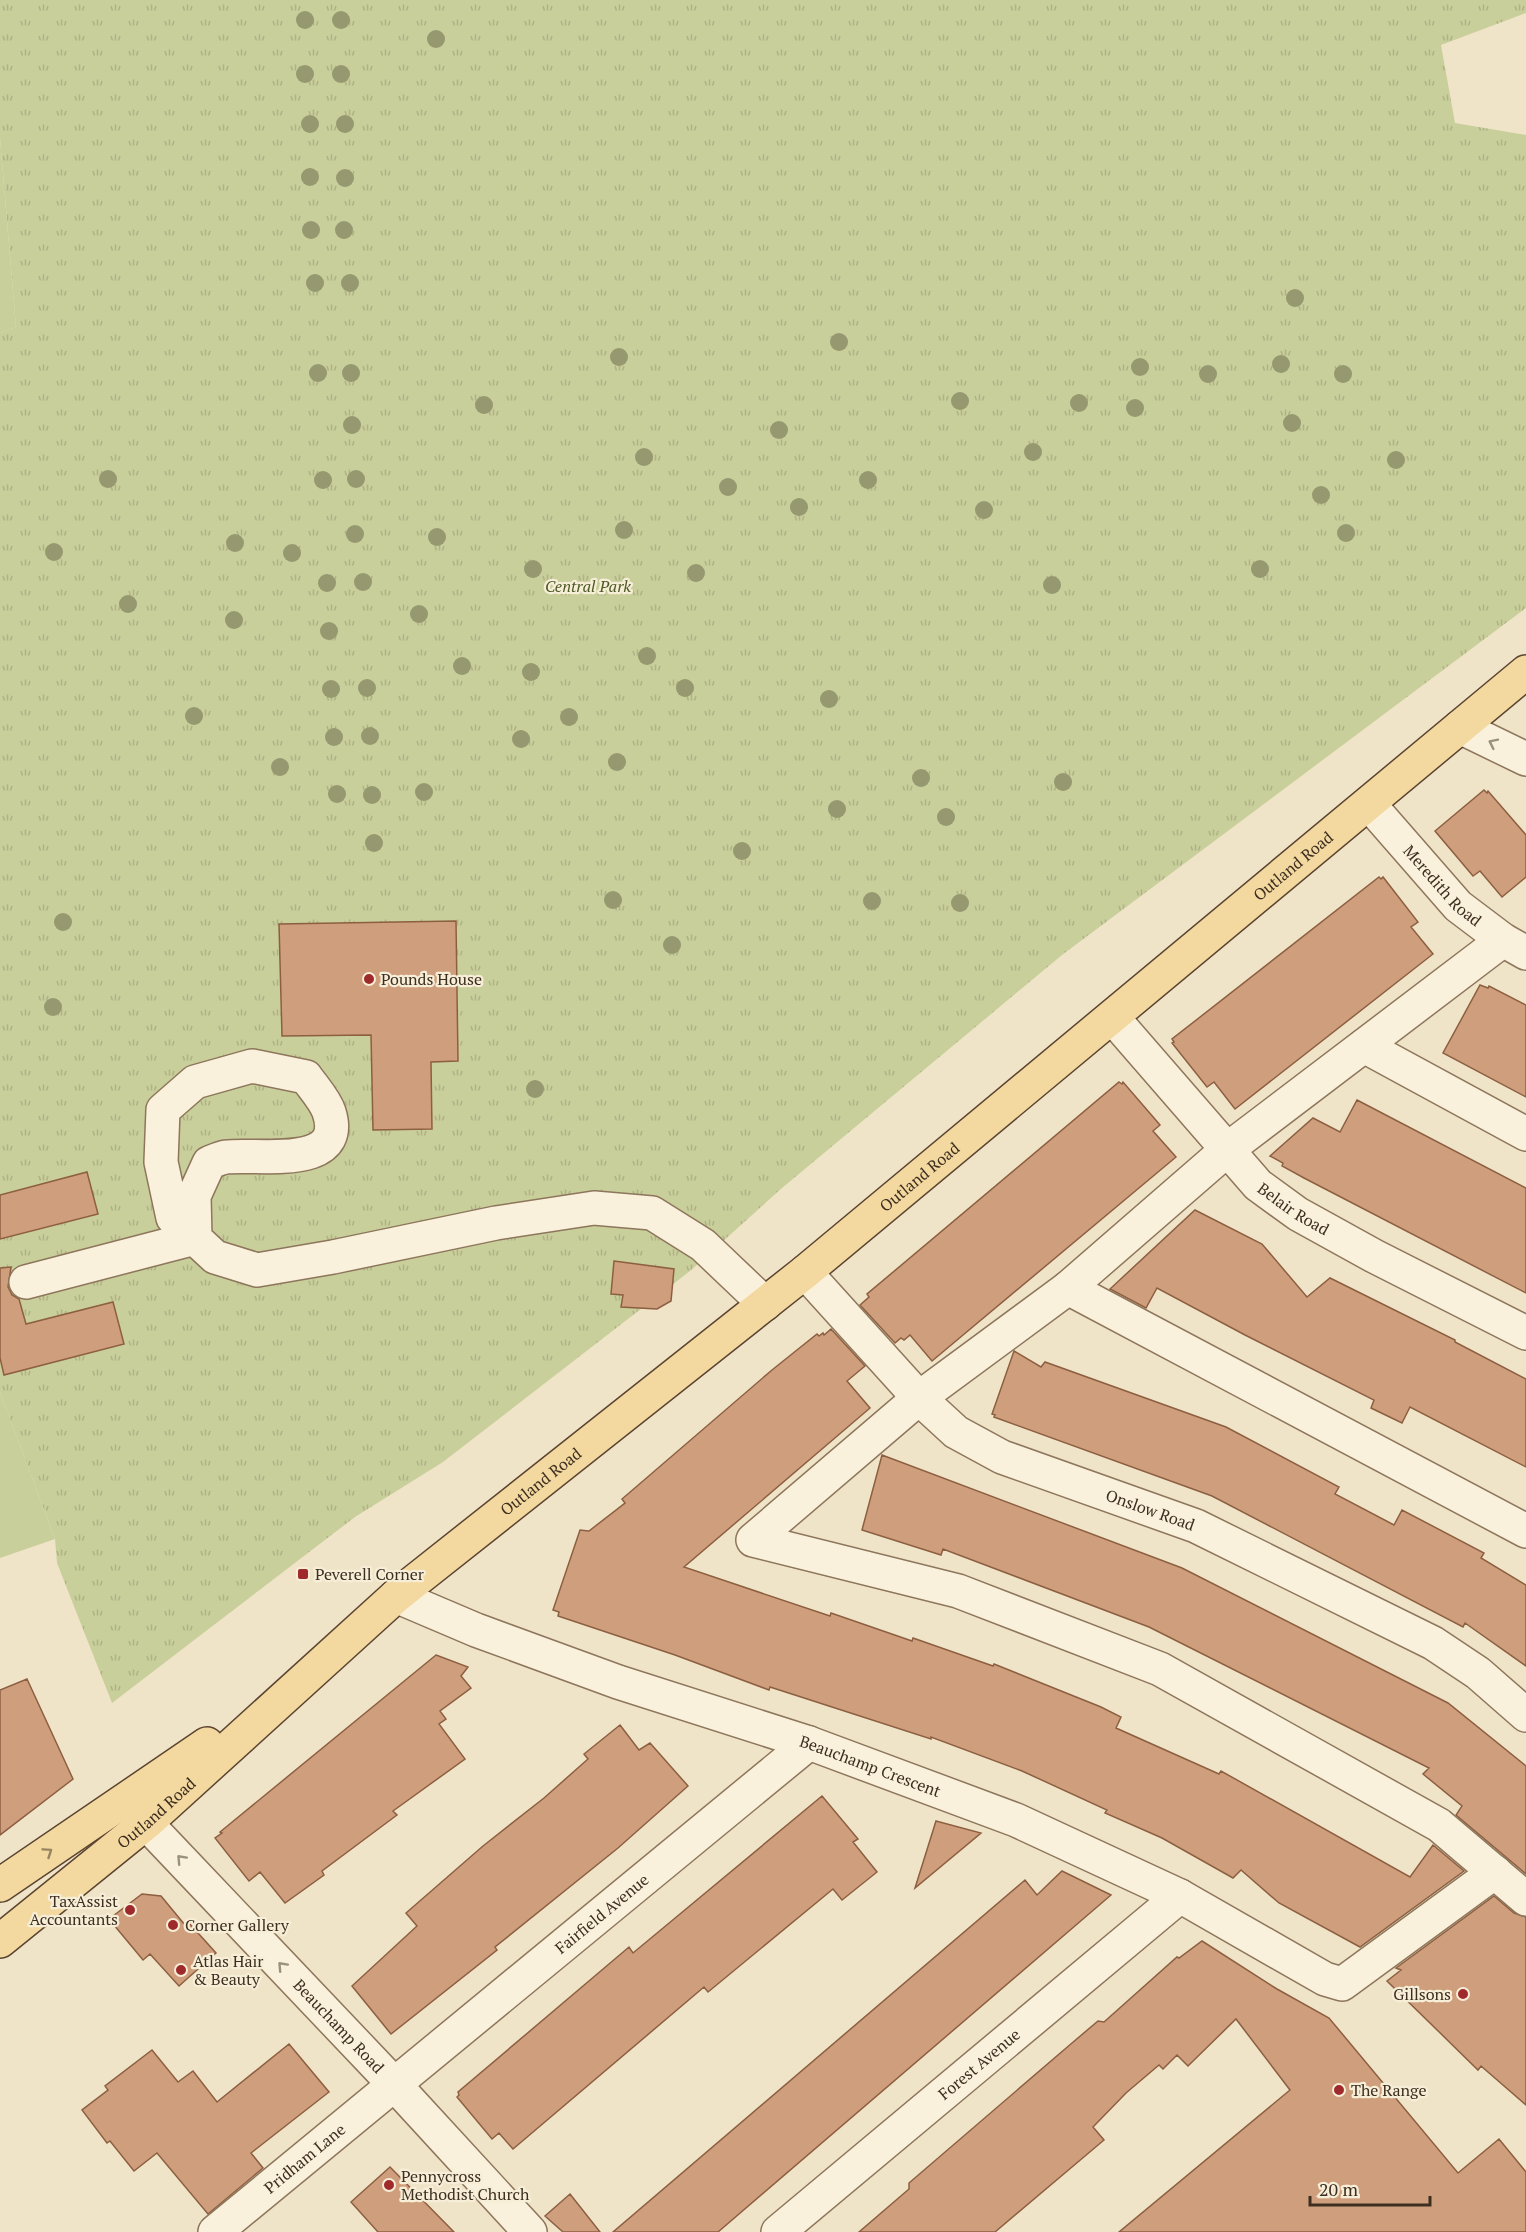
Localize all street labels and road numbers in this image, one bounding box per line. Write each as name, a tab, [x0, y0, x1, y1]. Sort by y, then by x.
street label: Outland Road	[1248, 826, 1338, 906]
street label: Meredith Road	[1399, 840, 1486, 931]
street label: Outland Road	[875, 1137, 964, 1217]
street label: Belair Road	[1253, 1177, 1333, 1240]
street label: Outland Road	[495, 1442, 586, 1520]
street label: Onslow Road	[1103, 1484, 1198, 1536]
street label: Beauchamp Crescent	[797, 1730, 944, 1802]
street label: Outland Road	[112, 1772, 200, 1853]
street label: Fairfield Avenue	[550, 1868, 653, 1959]
street label: Beauchamp Road	[289, 1974, 389, 2078]
street label: Forest Avenue	[933, 2023, 1025, 2105]
street label: Pridham Lane	[259, 2118, 350, 2198]

